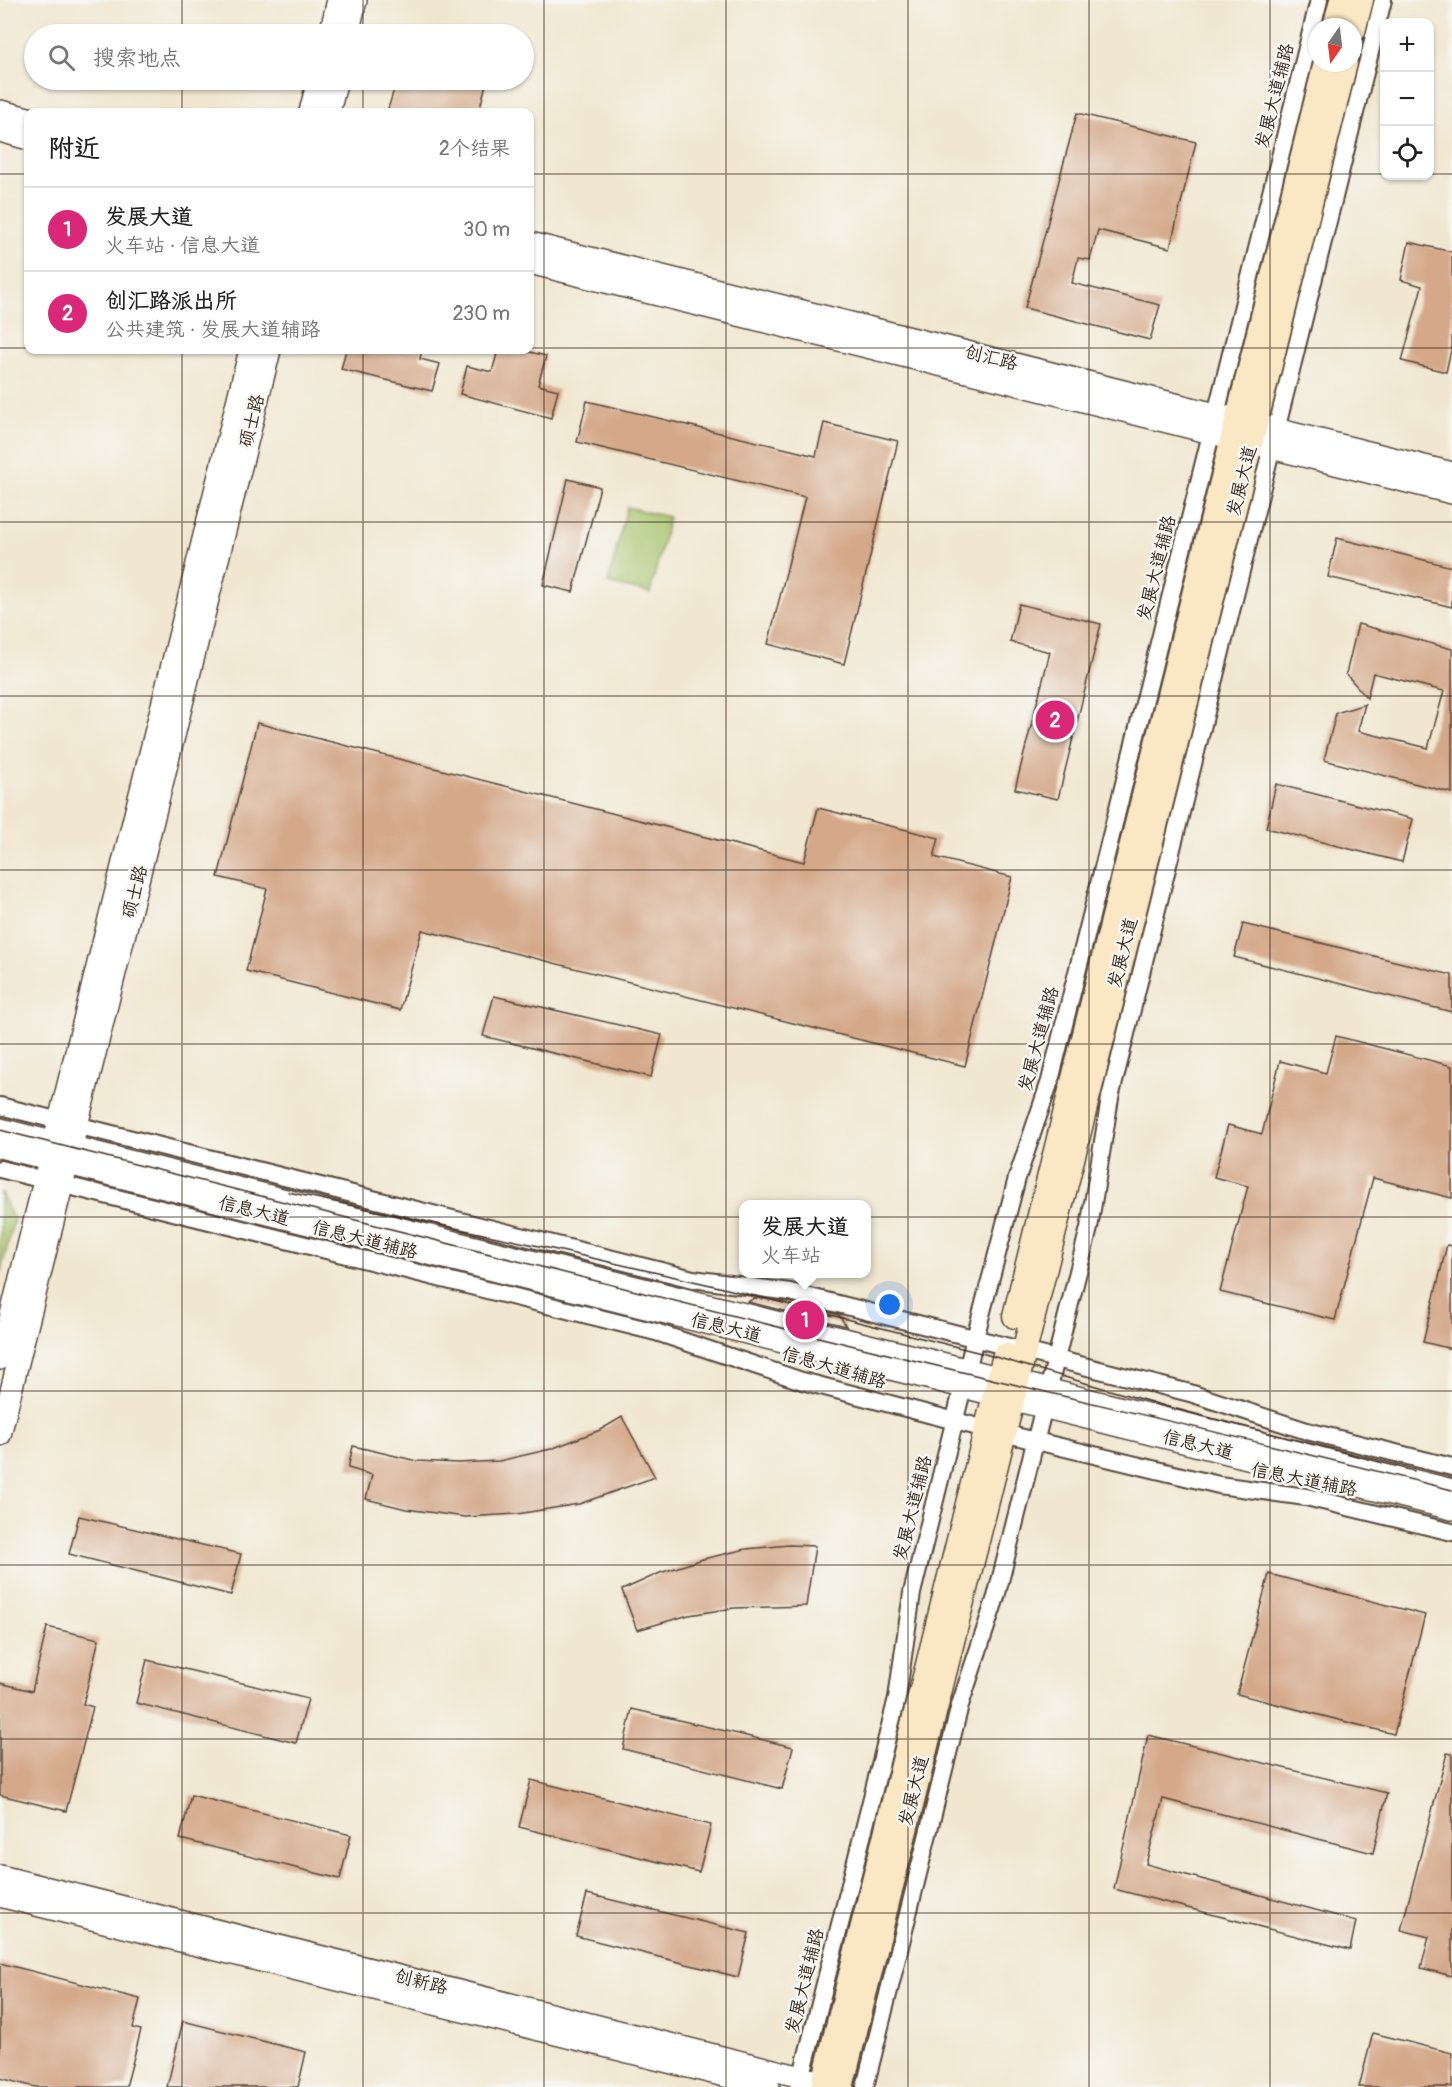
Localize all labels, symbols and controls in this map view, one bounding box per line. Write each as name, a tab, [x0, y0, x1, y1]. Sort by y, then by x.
north arrow	[1308, 18, 1362, 72]
map controls	[1380, 18, 1434, 180]
button: +	[1380, 18, 1434, 72]
search box	[24, 24, 534, 90]
icon: search	[45, 41, 78, 74]
street label: 发展大道辅路	[1251, 41, 1299, 151]
text: 搜索地点	[93, 44, 181, 72]
button: −	[1380, 72, 1434, 126]
button: locate	[1380, 126, 1434, 180]
text: 附近	[48, 133, 100, 165]
text: 2个结果	[439, 136, 510, 161]
text: 发展大道	[105, 203, 193, 231]
text: 1	[64, 217, 71, 242]
text: 30 m	[463, 217, 510, 242]
text: 火车站 · 信息大道	[105, 233, 260, 258]
text: 创汇路派出所	[105, 287, 237, 315]
text: 2	[62, 301, 73, 326]
text: 230 m	[453, 301, 510, 326]
text: 公共建筑 · 发展大道辅路	[105, 317, 320, 342]
street label: 创汇路	[962, 340, 1020, 376]
street label: 硕士路	[234, 392, 270, 450]
street label: 发展大道	[1222, 443, 1262, 519]
street label: 发展大道辅路	[1133, 513, 1181, 623]
pin: 2	[1036, 698, 1074, 742]
street label: 硕士路	[117, 863, 153, 921]
street label: 发展大道	[1103, 915, 1143, 991]
street label: 发展大道辅路	[1014, 984, 1064, 1094]
street label: 信息大道	[216, 1191, 292, 1231]
popup	[739, 1200, 871, 1278]
text: 发展大道	[761, 1213, 849, 1241]
street label: 信息大道辅路	[310, 1216, 420, 1264]
text: 火车站	[761, 1243, 821, 1268]
your location	[875, 1290, 904, 1319]
pin: 1	[786, 1298, 824, 1342]
street label: 信息大道	[688, 1308, 764, 1348]
street label: 信息大道辅路	[779, 1342, 889, 1394]
street label: 信息大道	[1160, 1425, 1236, 1465]
street label: 发展大道辅路	[889, 1453, 937, 1563]
street label: 信息大道辅路	[1249, 1458, 1359, 1502]
street label: 发展大道	[894, 1753, 934, 1829]
street label: 发展大道辅路	[781, 1926, 829, 2036]
street label: 创新路	[392, 1964, 450, 2000]

